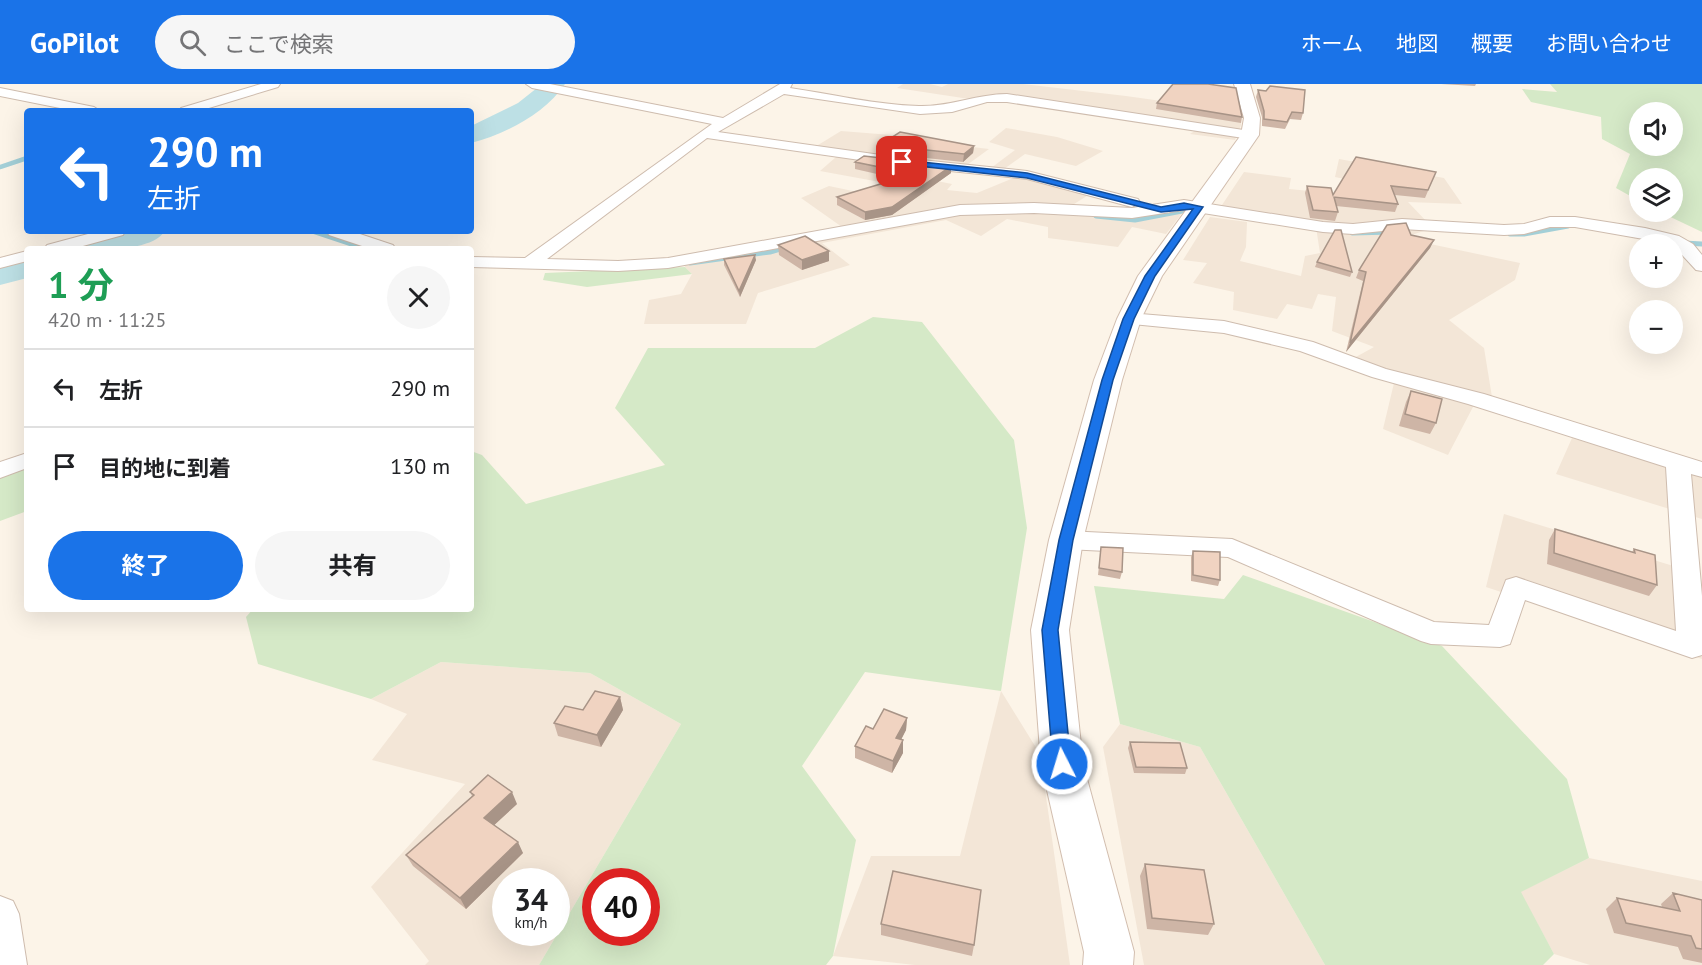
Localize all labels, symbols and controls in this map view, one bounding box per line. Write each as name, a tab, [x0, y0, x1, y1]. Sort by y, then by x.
search box	[155, 15, 575, 69]
text: GoPilot	[30, 24, 119, 61]
icon: search	[176, 26, 209, 59]
text: ここで検索	[224, 30, 334, 58]
text: ホーム	[1301, 30, 1363, 57]
text: 地図	[1396, 30, 1438, 57]
text: 概要	[1471, 30, 1513, 57]
text: お問い合わせ	[1546, 30, 1672, 57]
map controls	[1629, 102, 1683, 354]
button: sound	[1629, 102, 1683, 156]
text: 290 m	[147, 124, 263, 179]
icon: left	[48, 132, 126, 210]
pin	[876, 136, 927, 187]
icon: arrive	[885, 145, 918, 178]
button: layers	[1629, 168, 1683, 222]
text: 左折	[147, 181, 201, 215]
button: +	[1629, 234, 1683, 288]
text: 1 分	[48, 261, 114, 308]
button: close	[387, 266, 450, 329]
button: −	[1629, 300, 1683, 354]
text: 420 m · 11:25	[48, 307, 166, 333]
icon: left	[48, 372, 81, 405]
text: 290 m	[390, 374, 450, 402]
text: 左折	[99, 376, 143, 404]
icon: arrive	[48, 450, 81, 483]
text: 130 m	[390, 452, 450, 480]
text: 目的地に到着	[99, 454, 231, 482]
button: 終了	[48, 531, 243, 600]
button: 共有	[255, 531, 450, 600]
position arrow	[1030, 732, 1094, 796]
speed limit sign: 40	[582, 868, 660, 946]
text: 34	[514, 880, 548, 919]
text: km/h	[515, 913, 547, 932]

